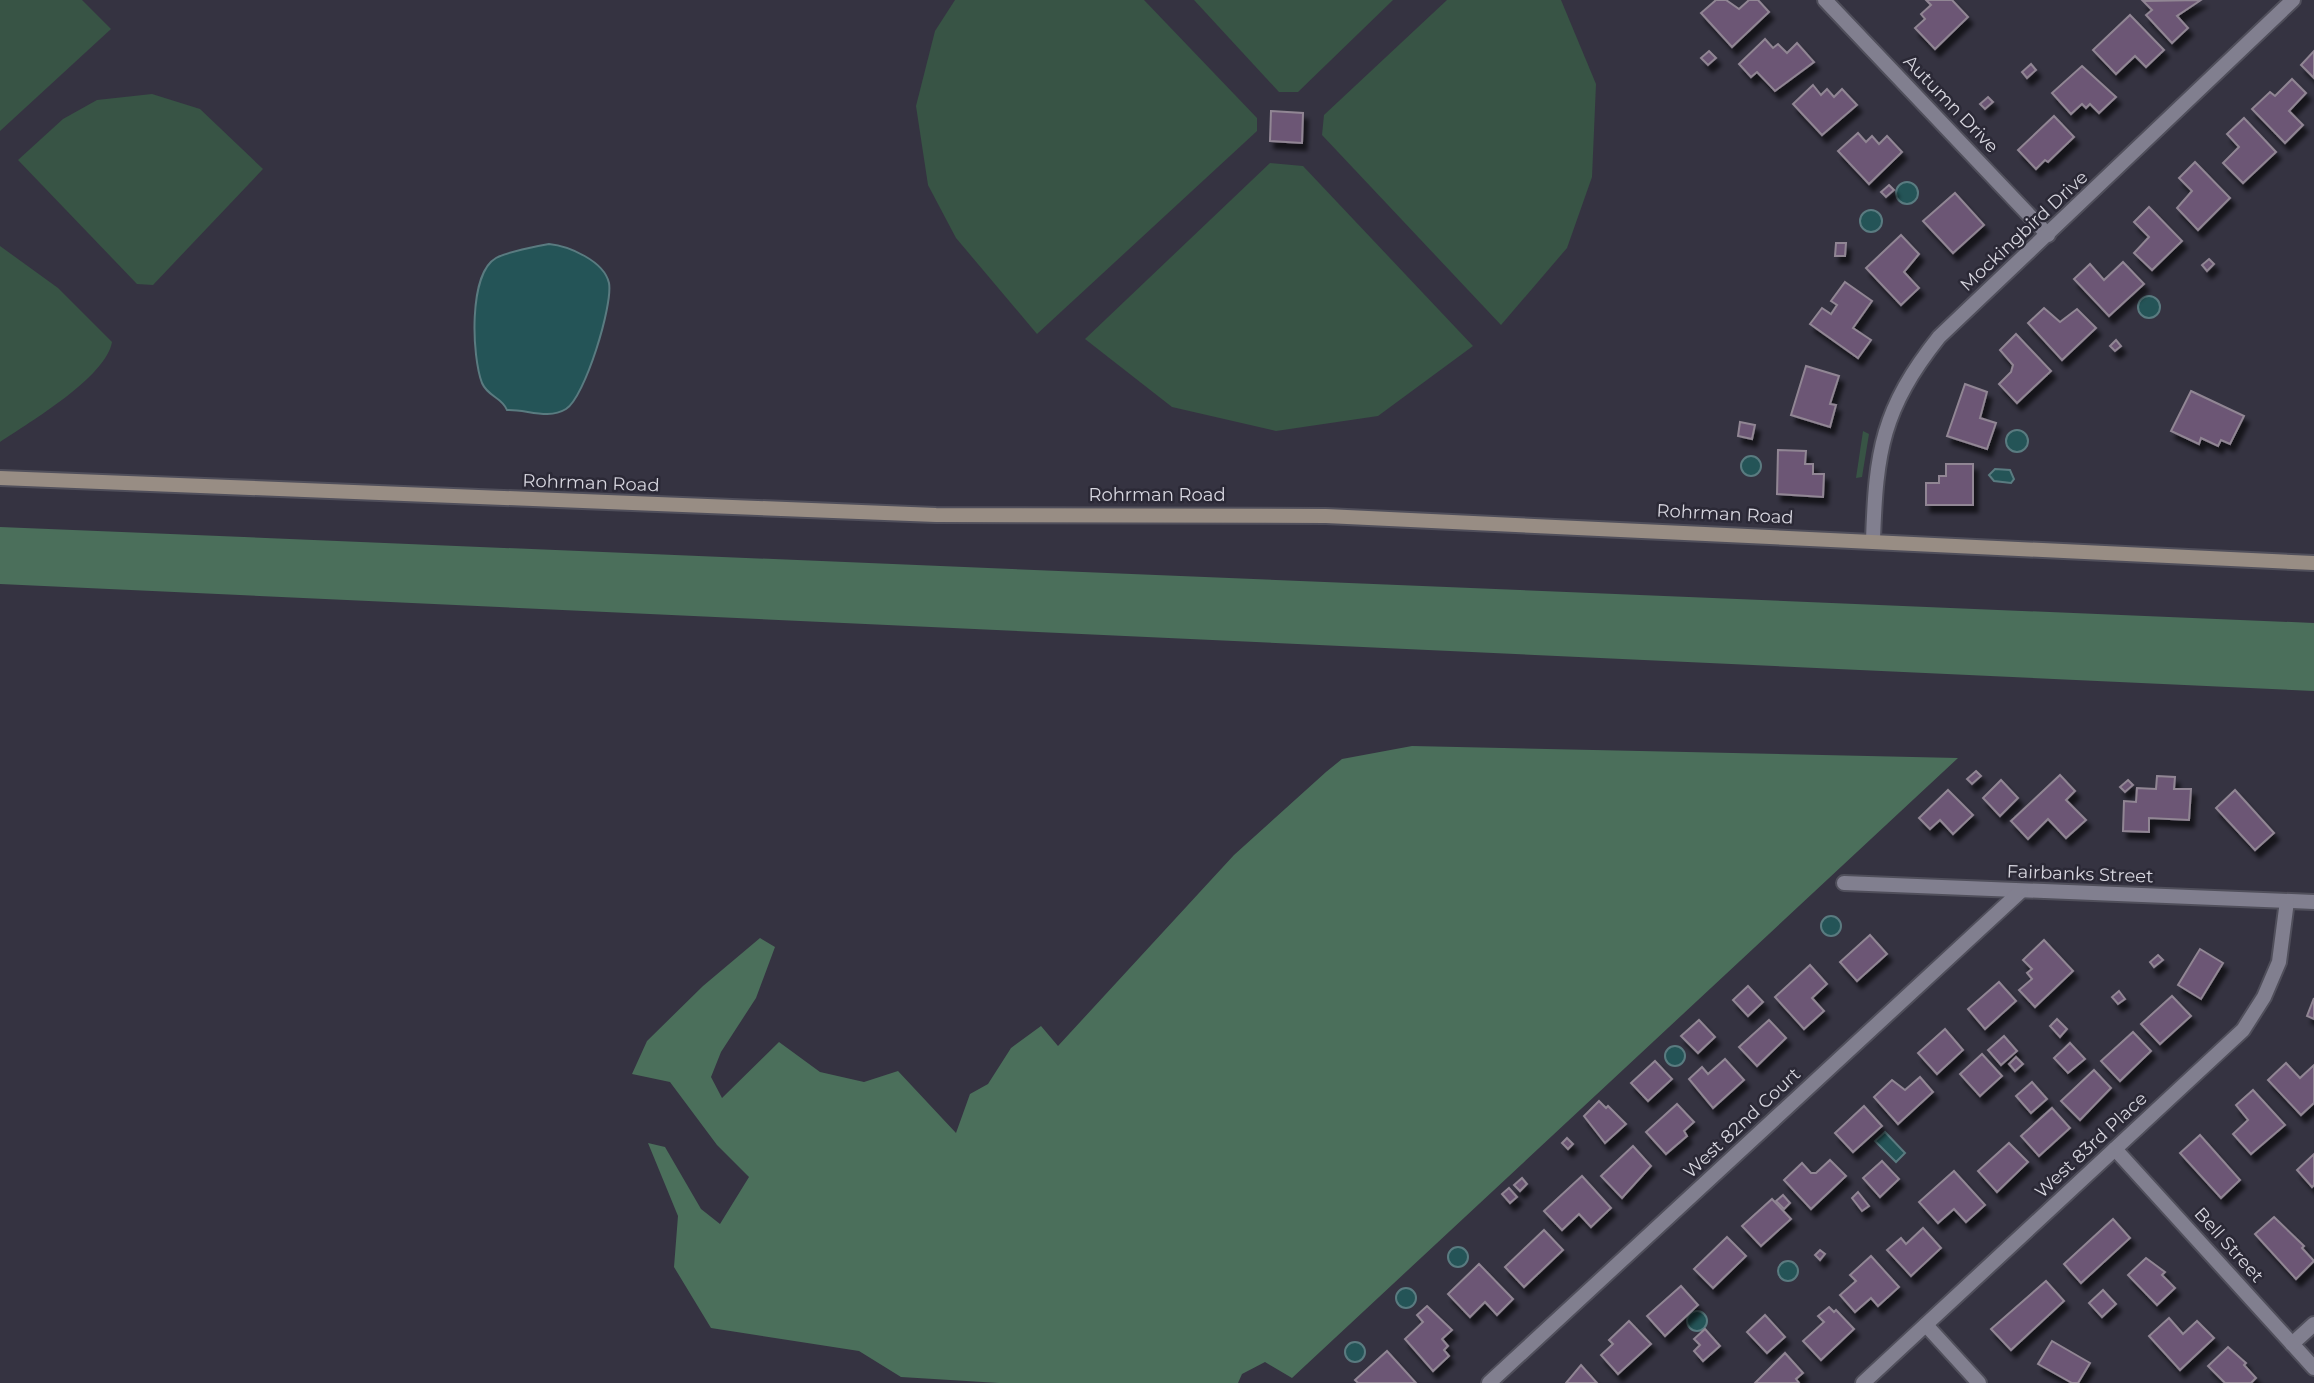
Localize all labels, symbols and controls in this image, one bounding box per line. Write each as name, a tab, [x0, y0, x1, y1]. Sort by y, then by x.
street label: Autumn Drive	[1899, 51, 2003, 158]
street label: Mockingbird Drive	[1956, 166, 2093, 296]
street label: Rohrman Road	[522, 470, 660, 496]
street label: Rohrman Road	[1088, 484, 1226, 506]
street label: Rohrman Road	[1656, 499, 1794, 529]
street label: Fairbanks Street	[2006, 860, 2154, 888]
street label: West 82nd Court	[1679, 1063, 1805, 1183]
street label: West 83rd Place	[2030, 1087, 2152, 1203]
street label: Bell Street	[2190, 1203, 2268, 1287]

